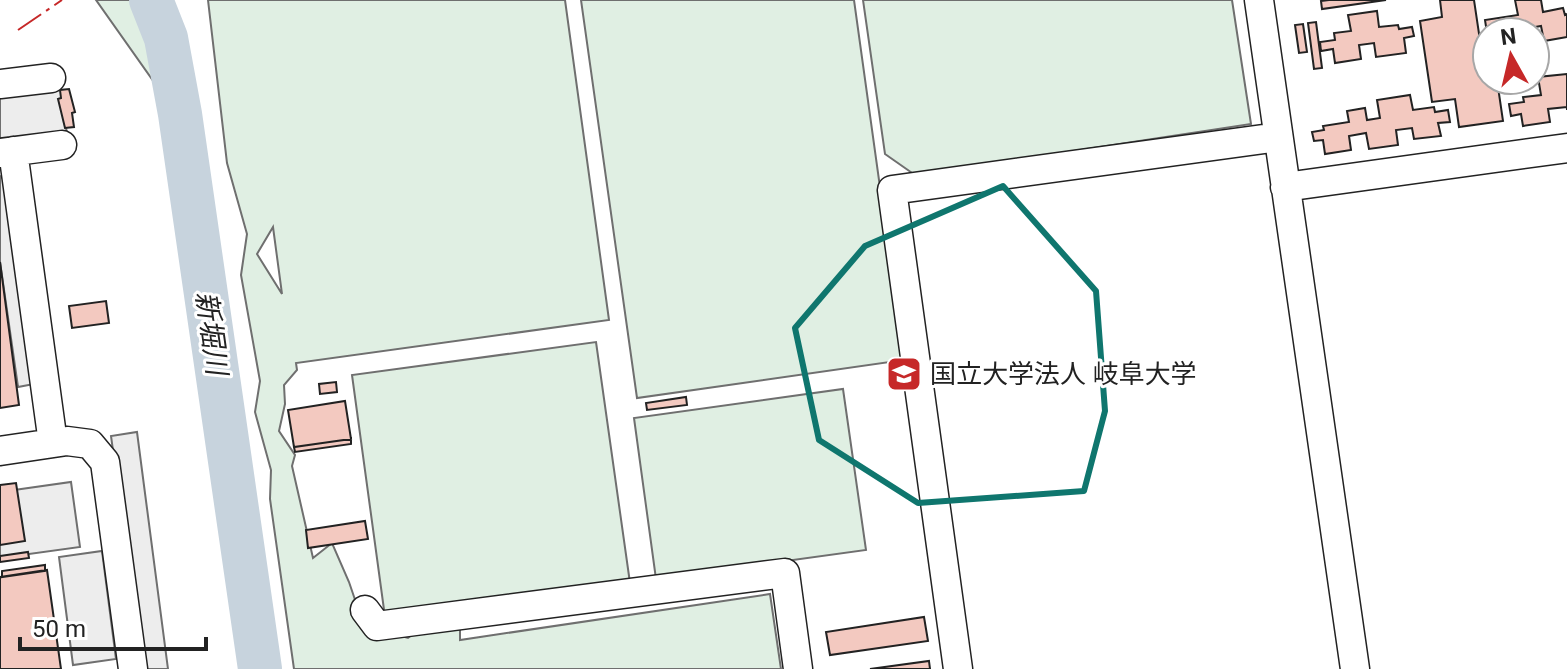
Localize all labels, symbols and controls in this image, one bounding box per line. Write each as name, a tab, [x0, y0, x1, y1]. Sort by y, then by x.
north arrow	[1471, 16, 1551, 96]
text: N	[1499, 23, 1518, 50]
water label: 新堀川	[189, 289, 234, 380]
school or university icon: 国立大学法人 岐阜大学	[885, 355, 923, 393]
place label: 国立大学法人 岐阜大学	[930, 359, 1196, 389]
scale bar	[20, 601, 206, 651]
text: 50 m	[32, 615, 86, 643]

